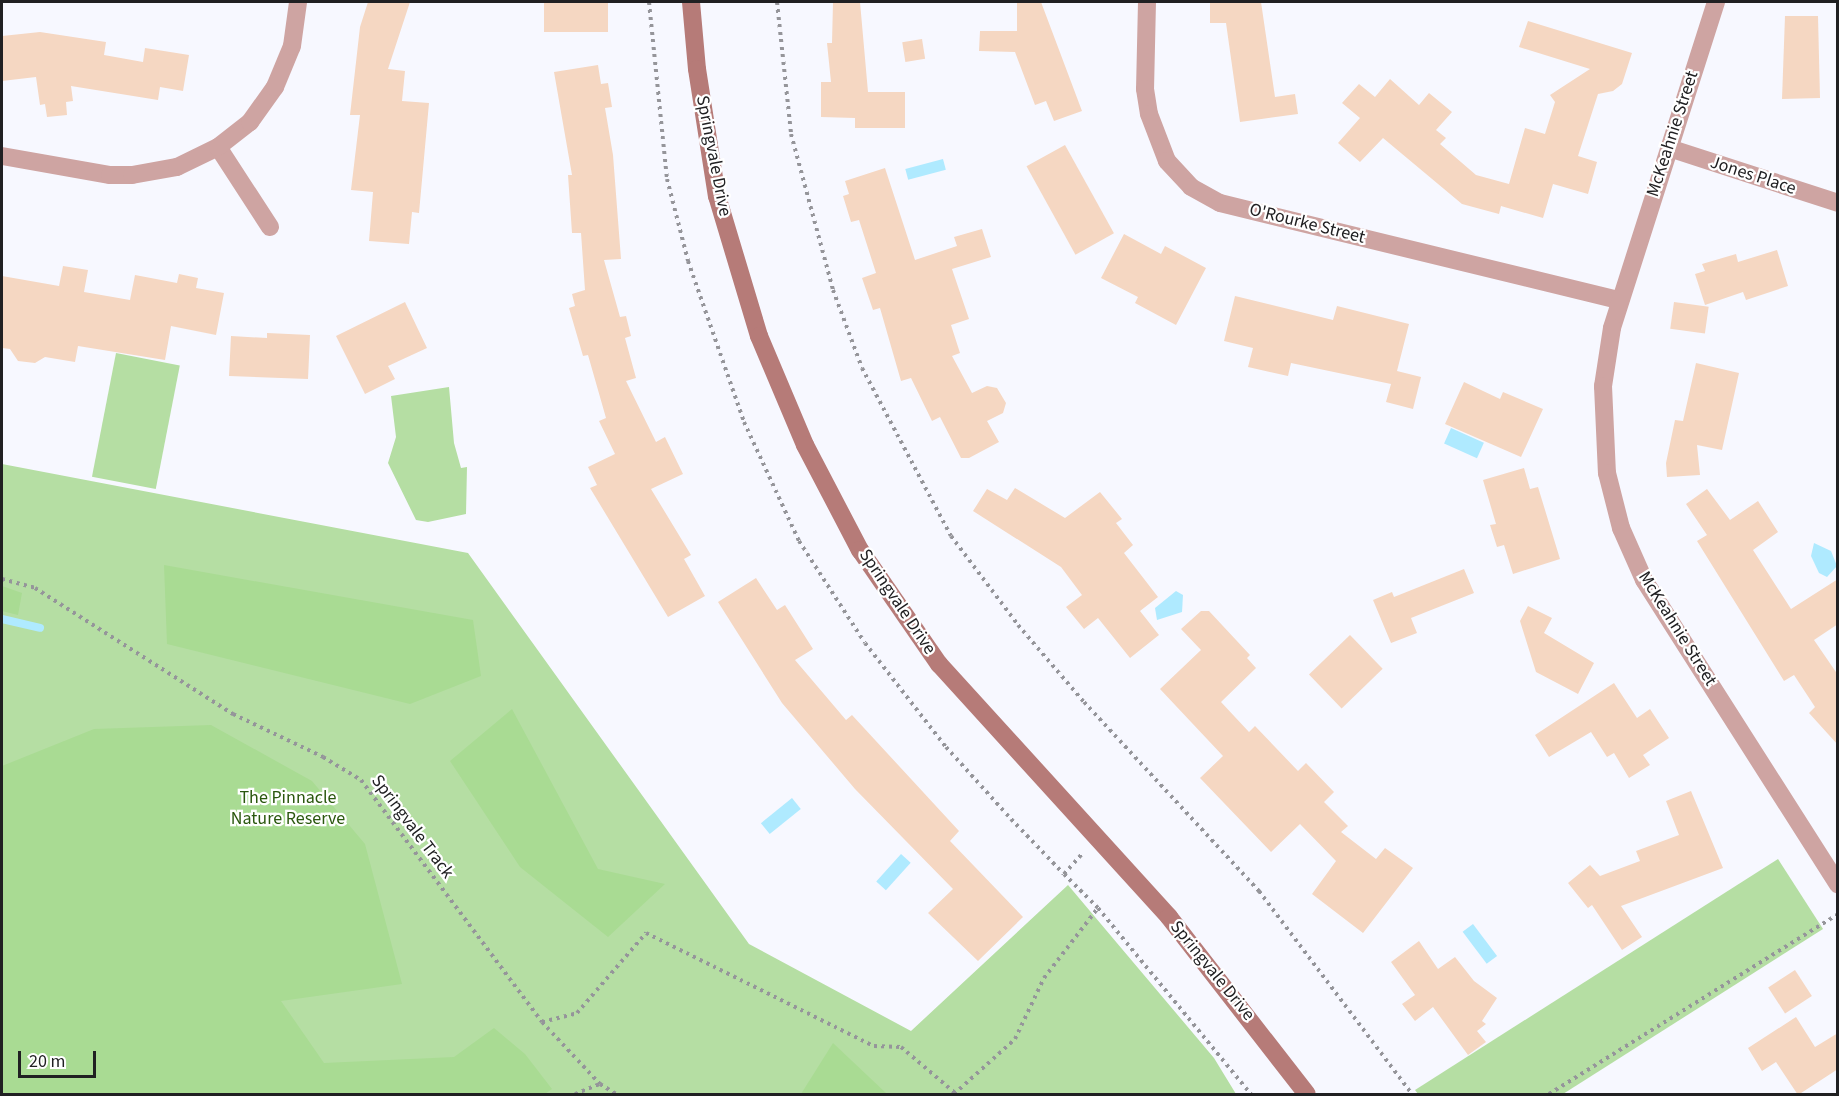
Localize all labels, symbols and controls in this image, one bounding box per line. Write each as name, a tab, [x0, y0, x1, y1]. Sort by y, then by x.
street label: McKeahnie Street	[1642, 68, 1704, 200]
street label: Springvale Drive	[691, 94, 735, 218]
street label: Jones Place	[1707, 152, 1799, 200]
street label: O'Rourke Street	[1247, 199, 1367, 249]
street label: Springvale Drive	[854, 545, 940, 659]
street label: McKeahnie Street	[1633, 568, 1721, 690]
street label: Springvale Track	[366, 771, 458, 883]
park label: The Pinnacle Nature Reserve	[231, 788, 345, 830]
street label: Springvale Drive	[1165, 917, 1259, 1025]
scale bar	[21, 1039, 99, 1077]
text: 20 m	[29, 1049, 65, 1074]

